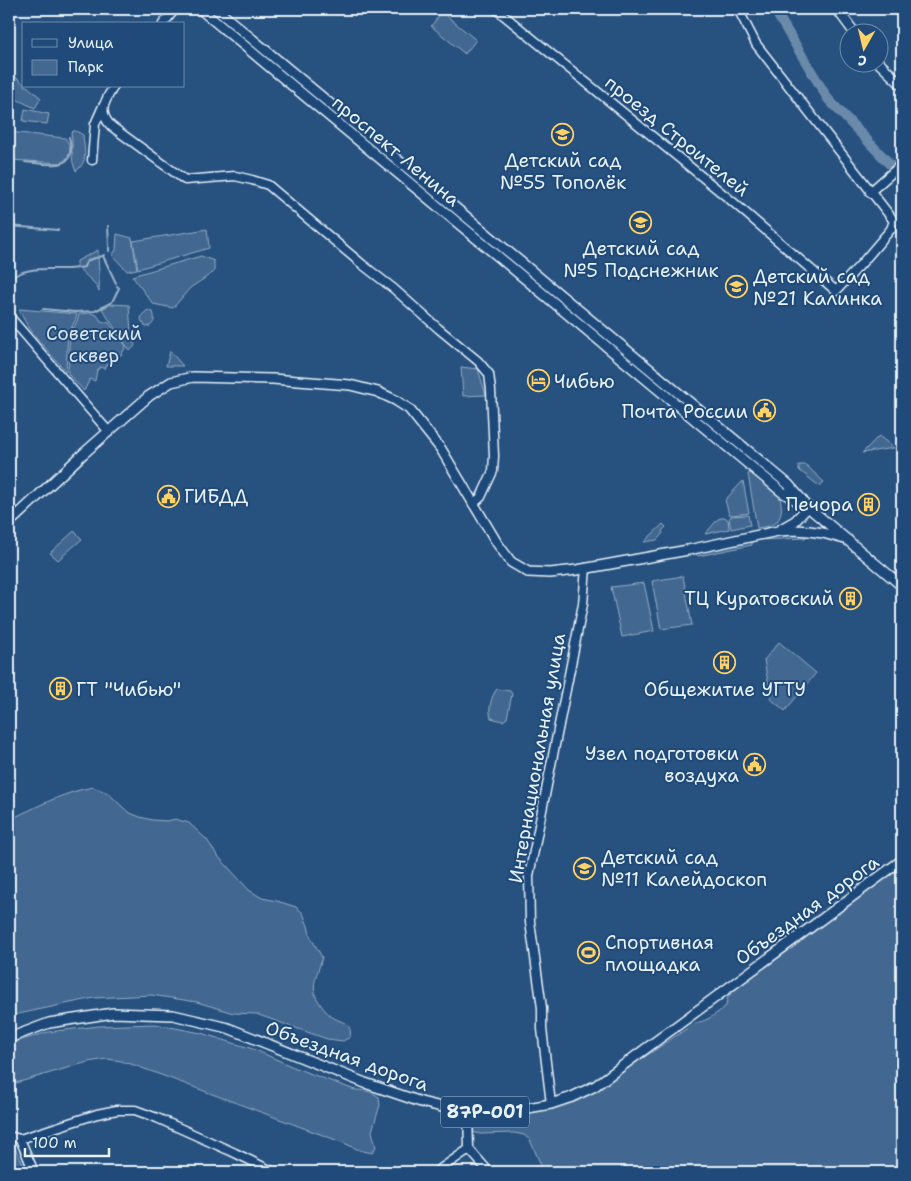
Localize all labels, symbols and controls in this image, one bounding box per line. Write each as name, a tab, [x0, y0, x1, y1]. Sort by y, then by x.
legend	[22, 22, 185, 88]
north arrow	[838, 22, 888, 72]
text: Улица	[68, 33, 114, 53]
text: С	[857, 51, 868, 70]
text: Парк	[68, 57, 104, 77]
street label: проезд Строителей	[600, 70, 754, 202]
street label: проспект Ленина	[327, 90, 465, 212]
school or university icon: Детский сад №55 Тополёк	[551, 122, 575, 146]
place label: Детский сад №55 Тополёк	[500, 148, 626, 195]
school or university icon: Детский сад №5 Подснежник	[629, 210, 653, 234]
place label: Детский сад №5 Подснежник	[563, 236, 719, 283]
place label: Детский сад №21 Калинка	[753, 264, 882, 311]
school or university icon: Детский сад №21 Калинка	[725, 275, 749, 299]
park label: Советский сквер	[46, 321, 142, 368]
hotel icon: Чибью	[526, 369, 550, 393]
place label: Чибью	[554, 369, 615, 394]
place label: Почта России	[622, 399, 748, 424]
public building icon: Почта России	[752, 399, 776, 423]
public building icon: ГИБДД	[156, 484, 180, 508]
place label: ГИБДД	[184, 484, 249, 509]
place label: Печора	[786, 492, 853, 517]
building icon: Печора	[857, 492, 881, 516]
place label: ТЦ Куратовский	[684, 586, 834, 611]
building icon: ТЦ Куратовский	[838, 586, 862, 610]
street label: Интернациональная улица	[503, 631, 571, 885]
building icon: Общежитие УГТУ	[713, 651, 737, 675]
building icon: ГТ "Чибью"	[48, 677, 72, 701]
place label: ГТ "Чибью"	[76, 677, 181, 702]
place label: Общежитие УГТУ	[644, 677, 806, 702]
place label: Узел подготовки воздуха	[585, 741, 739, 788]
public building icon: Узел подготовки воздуха	[743, 752, 767, 776]
place label: Детский сад №11 Калейдоскоп	[601, 845, 767, 892]
street label: Объездная дорога	[730, 849, 884, 971]
school or university icon: Детский сад №11 Калейдоскоп	[573, 856, 597, 880]
place label: Спортивная площадка	[605, 930, 714, 977]
sports icon: Спортивная площадка	[577, 941, 601, 965]
street label: Объездная дорога	[262, 1015, 432, 1097]
road number: 87Р-001	[441, 1096, 529, 1128]
scale bar	[25, 1126, 109, 1158]
text: 100 m	[32, 1133, 77, 1153]

